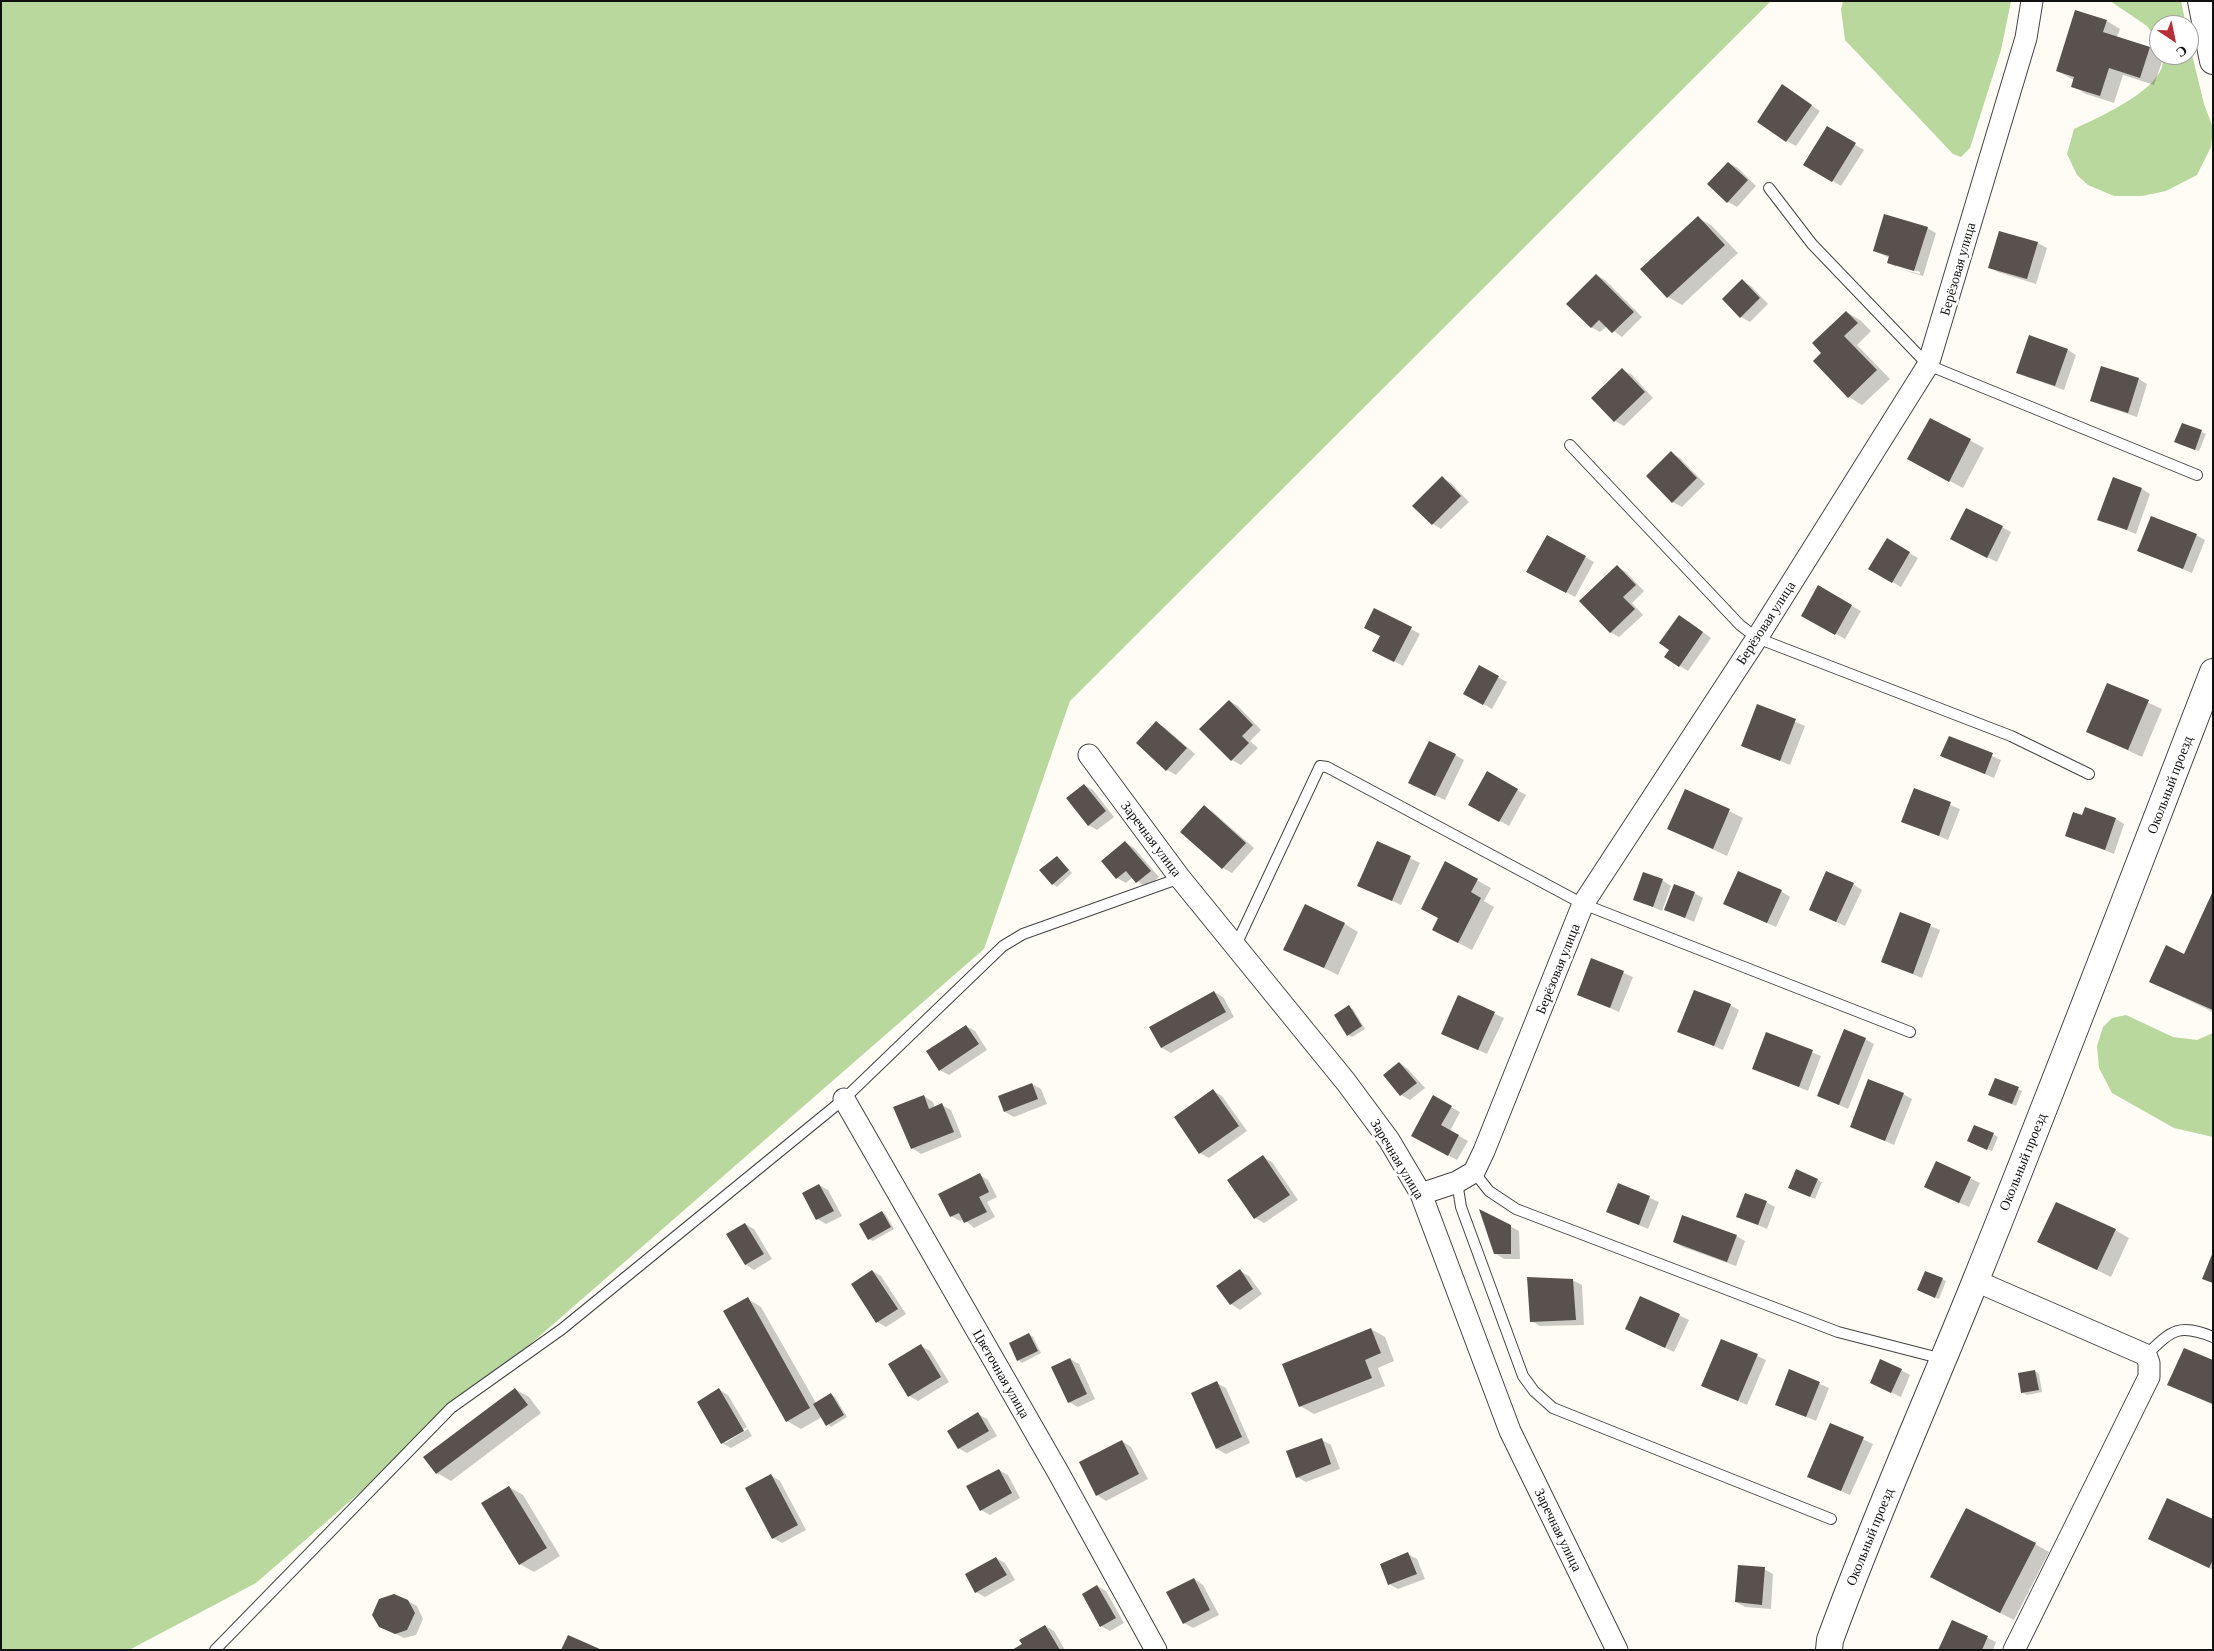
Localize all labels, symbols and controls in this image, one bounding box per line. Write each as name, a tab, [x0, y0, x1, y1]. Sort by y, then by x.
north arrow	[2149, 15, 2199, 65]
text: С	[2173, 42, 2190, 61]
street label: Берёзовая улица	[1937, 220, 1979, 318]
street label: Берёзовая улица	[1733, 578, 1799, 668]
street label: Окольный проезд	[2144, 734, 2196, 836]
street label: Заречная улица	[1117, 798, 1185, 880]
street label: Берёзовая улица	[1532, 921, 1584, 1017]
street label: Окольный проезд	[1996, 1111, 2050, 1213]
street label: Заречная улица	[1367, 1116, 1427, 1202]
street label: Цветочная улица	[969, 1327, 1033, 1421]
street label: Заречная улица	[1531, 1486, 1585, 1574]
street label: Окольный проезд	[1843, 1486, 1897, 1588]

